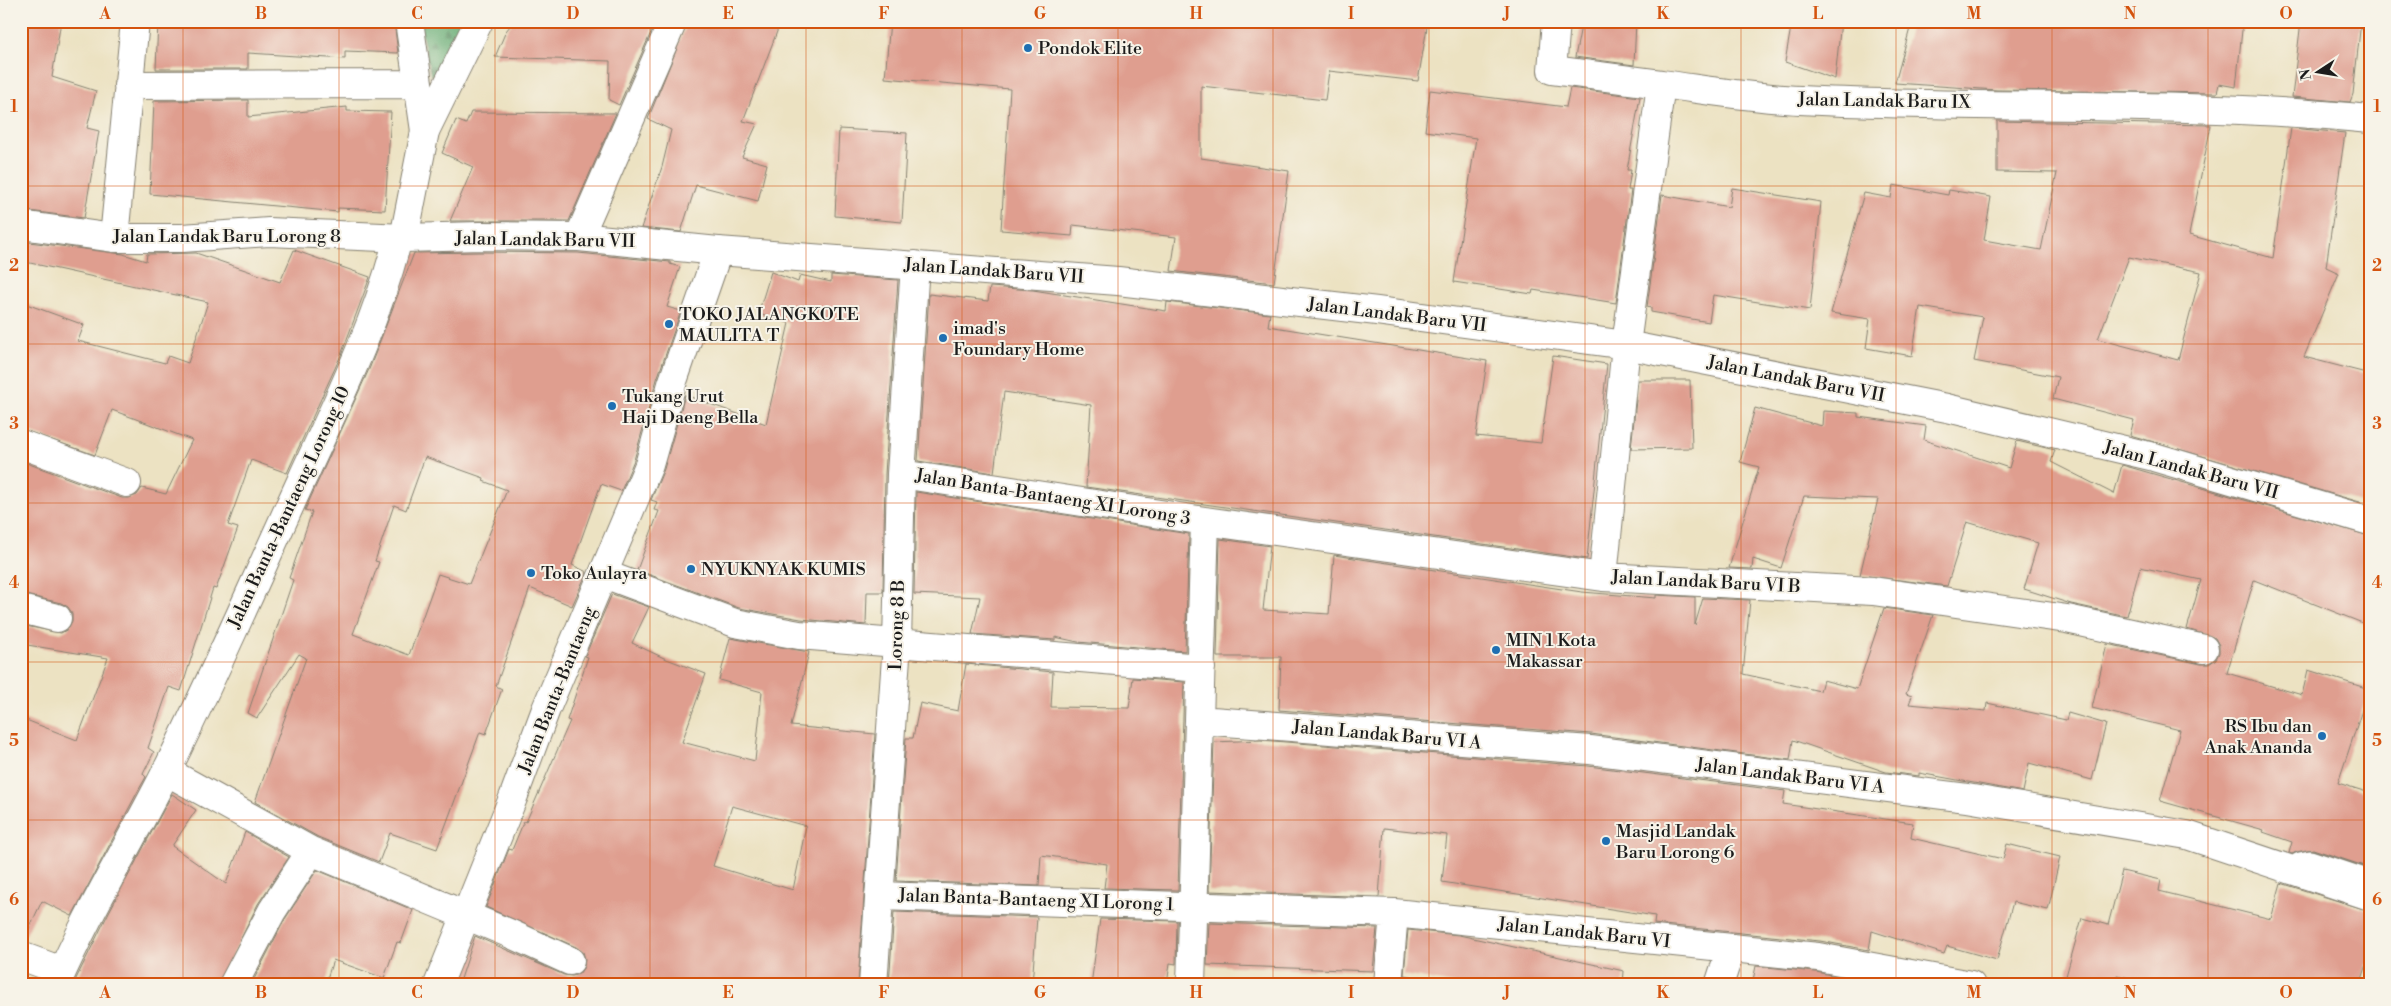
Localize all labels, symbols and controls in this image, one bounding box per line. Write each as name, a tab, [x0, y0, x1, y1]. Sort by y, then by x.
text: A	[98, 4, 111, 24]
text: B	[255, 4, 267, 24]
text: C	[411, 4, 423, 24]
text: D	[567, 4, 580, 24]
text: E	[722, 4, 734, 24]
text: F	[878, 4, 890, 24]
text: G	[1034, 4, 1047, 24]
text: H	[1189, 4, 1203, 24]
text: I	[1348, 4, 1354, 24]
text: J	[1502, 4, 1510, 24]
text: K	[1657, 4, 1671, 24]
text: L	[1813, 4, 1824, 24]
text: M	[1967, 4, 1982, 24]
text: N	[2124, 4, 2137, 24]
text: O	[2279, 4, 2293, 24]
place label: Pondok Elite	[1038, 37, 1142, 60]
marker: Pondok Elite	[1022, 42, 1034, 54]
north arrow	[2294, 48, 2344, 98]
text: N	[2296, 67, 2316, 82]
street label: Jalan Landak Baru IX	[1796, 88, 1971, 114]
text: 1	[10, 97, 18, 117]
text: 1	[2373, 97, 2381, 117]
street label: Jalan Landak Baru Lorong 8	[112, 225, 341, 248]
street label: Jalan Landak Baru VII	[454, 227, 636, 253]
street label: Jalan Landak Baru VII	[902, 253, 1085, 289]
text: 2	[9, 256, 19, 276]
text: 2	[2372, 256, 2382, 276]
street label: Jalan Landak Baru VII	[1305, 292, 1488, 337]
place label: TOKO JALANGKOTE MAULITA T	[679, 303, 859, 347]
place label: imad's Foundary Home	[953, 317, 1084, 361]
marker: TOKO JALANGKOTE MAULITA T	[663, 318, 675, 330]
marker: imad's Foundary Home	[937, 332, 949, 344]
street label: Jalan Landak Baru VII	[1704, 350, 1887, 408]
street label: Jalan Banta-Bantaeng Lorong 10	[222, 382, 355, 633]
place label: Tukang Urut Haji Daeng Bella	[622, 385, 759, 429]
marker: Tukang Urut Haji Daeng Bella	[606, 400, 618, 412]
text: 3	[9, 414, 19, 434]
text: 3	[2372, 414, 2382, 434]
street label: Jalan Landak Baru VII	[2100, 435, 2281, 504]
street label: Jalan Banta-Bantaeng XI Lorong 3	[913, 464, 1192, 530]
place label: NYUKNYAK KUMIS	[701, 558, 866, 581]
place label: Toko Aulayra	[541, 562, 648, 585]
marker: NYUKNYAK KUMIS	[685, 563, 697, 575]
street label: Jalan Landak Baru VI B	[1610, 565, 1801, 598]
marker: Toko Aulayra	[525, 567, 537, 579]
text: 4	[9, 573, 20, 593]
text: 4	[2372, 573, 2383, 593]
street label: Lorong 8 B	[884, 579, 910, 671]
street label: Jalan Banta-Bantaeng	[513, 602, 601, 778]
place label: MIN 1 Kota Makassar	[1506, 629, 1597, 673]
marker: MIN 1 Kota Makassar	[1490, 644, 1502, 656]
street label: Jalan Landak Baru VI A	[1291, 715, 1483, 755]
place label: RS Ibu dan Anak Ananda	[2203, 715, 2313, 759]
marker: RS Ibu dan Anak Ananda	[2316, 730, 2328, 742]
text: 5	[9, 731, 19, 751]
text: 5	[2372, 731, 2382, 751]
street label: Jalan Landak Baru VI A	[1694, 753, 1886, 799]
place label: Masjid Landak Baru Lorong 6	[1615, 820, 1737, 864]
marker: Masjid Landak Baru Lorong 6	[1600, 835, 1612, 847]
street label: Jalan Banta-Bantaeng XI Lorong 1	[897, 884, 1175, 916]
text: 6	[9, 890, 19, 910]
text: 6	[2372, 890, 2382, 910]
street label: Jalan Landak Baru VI	[1496, 912, 1672, 954]
text: A	[98, 983, 111, 1003]
text: B	[255, 983, 267, 1003]
text: C	[411, 983, 423, 1003]
text: D	[567, 983, 580, 1003]
text: E	[722, 983, 734, 1003]
text: F	[878, 983, 890, 1003]
text: G	[1034, 983, 1047, 1003]
text: H	[1189, 983, 1203, 1003]
text: I	[1348, 983, 1354, 1003]
text: J	[1502, 983, 1510, 1003]
text: K	[1657, 983, 1671, 1003]
text: L	[1813, 983, 1824, 1003]
text: M	[1967, 983, 1982, 1003]
text: N	[2124, 983, 2137, 1003]
text: O	[2279, 983, 2293, 1003]

